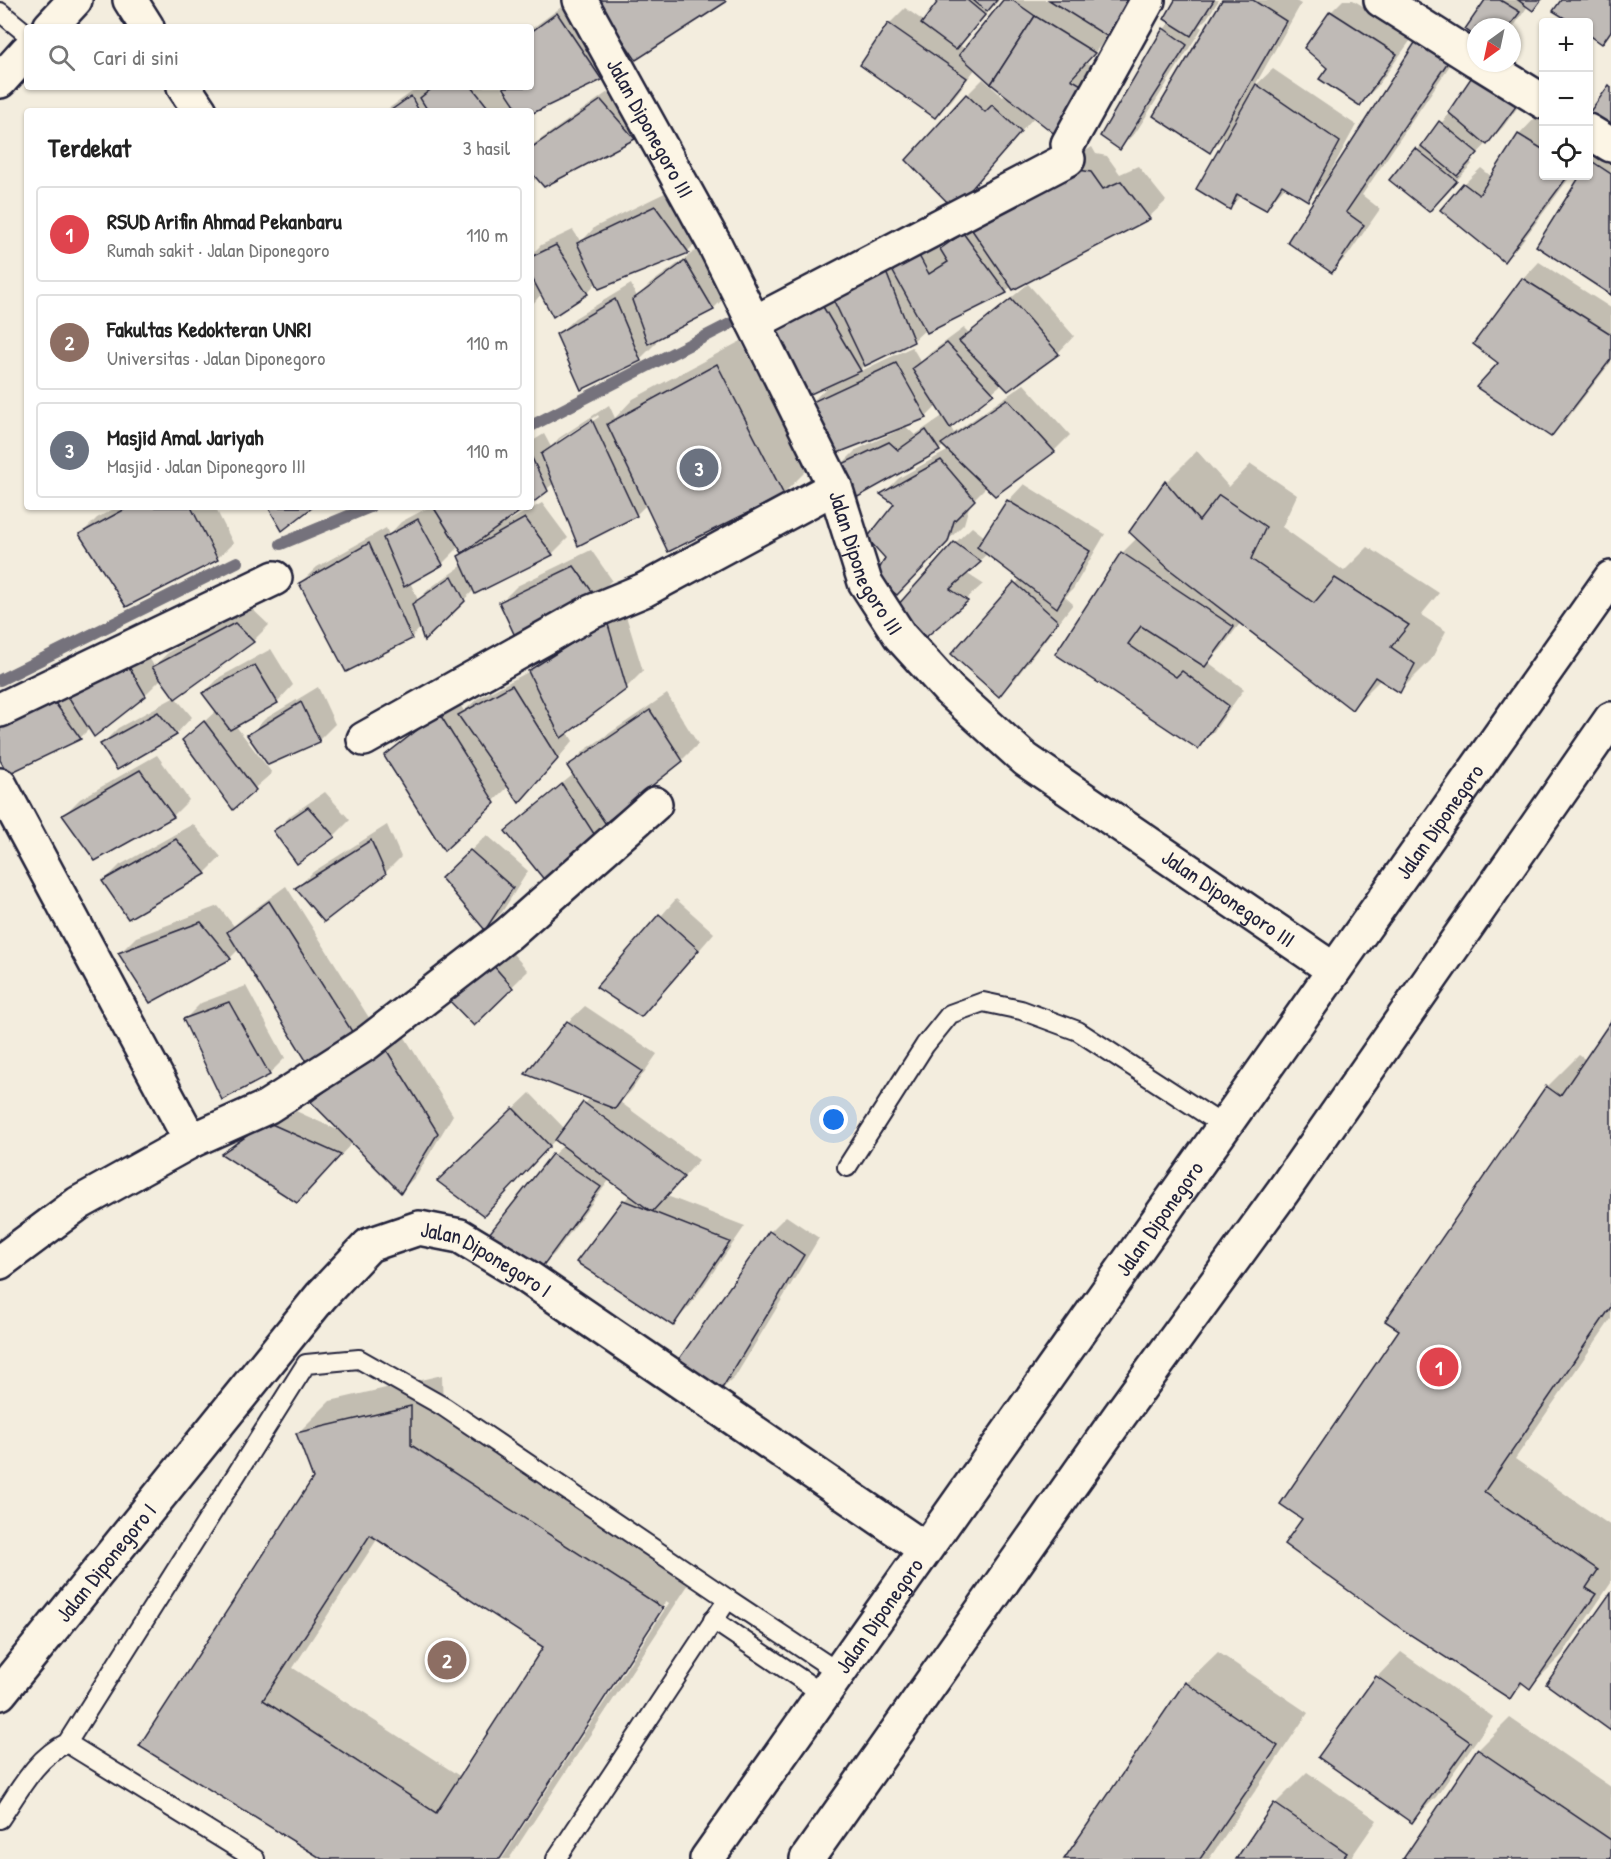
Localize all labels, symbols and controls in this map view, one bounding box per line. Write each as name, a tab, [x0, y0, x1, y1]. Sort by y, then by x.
north arrow	[1467, 18, 1521, 72]
map controls	[1539, 18, 1593, 180]
button: +	[1539, 18, 1593, 72]
search box	[24, 24, 534, 90]
icon: search	[45, 41, 78, 74]
text: Cari di sini	[93, 42, 179, 72]
street label: Jalan Diponegoro III	[600, 53, 701, 203]
button: −	[1539, 72, 1593, 126]
button: locate	[1539, 126, 1593, 180]
text: Terdekat	[48, 130, 131, 165]
text: 3 hasil	[463, 134, 510, 161]
text: RSUD Arifin Ahmad Pekanbaru	[107, 206, 342, 236]
text: 1	[66, 221, 73, 248]
text: 110 m	[466, 221, 508, 248]
text: Rumah sakit · Jalan Diponegoro	[107, 236, 329, 263]
text: Fakultas Kedokteran UNRI	[107, 314, 312, 344]
text: 2	[65, 329, 74, 356]
text: 110 m	[466, 329, 508, 356]
text: Universitas · Jalan Diponegoro	[107, 344, 325, 371]
text: Masjid Amal Jariyah	[107, 422, 264, 452]
text: 3	[65, 437, 74, 464]
text: 110 m	[466, 437, 508, 464]
pin: 3	[680, 446, 718, 490]
text: Masjid · Jalan Diponegoro III	[107, 452, 306, 479]
street label: Jalan Diponegoro III	[822, 487, 910, 641]
street label: Jalan Diponegoro	[1388, 758, 1490, 885]
street label: Jalan Diponegoro III	[1156, 842, 1301, 954]
your location	[819, 1105, 848, 1134]
street label: Jalan Diponegoro	[1108, 1155, 1210, 1282]
street label: Jalan Diponegoro I	[418, 1214, 558, 1304]
pin: 1	[1420, 1344, 1458, 1390]
street label: Jalan Diponegoro I	[48, 1497, 163, 1628]
street label: Jalan Diponegoro	[828, 1552, 930, 1679]
pin: 2	[428, 1638, 466, 1682]

